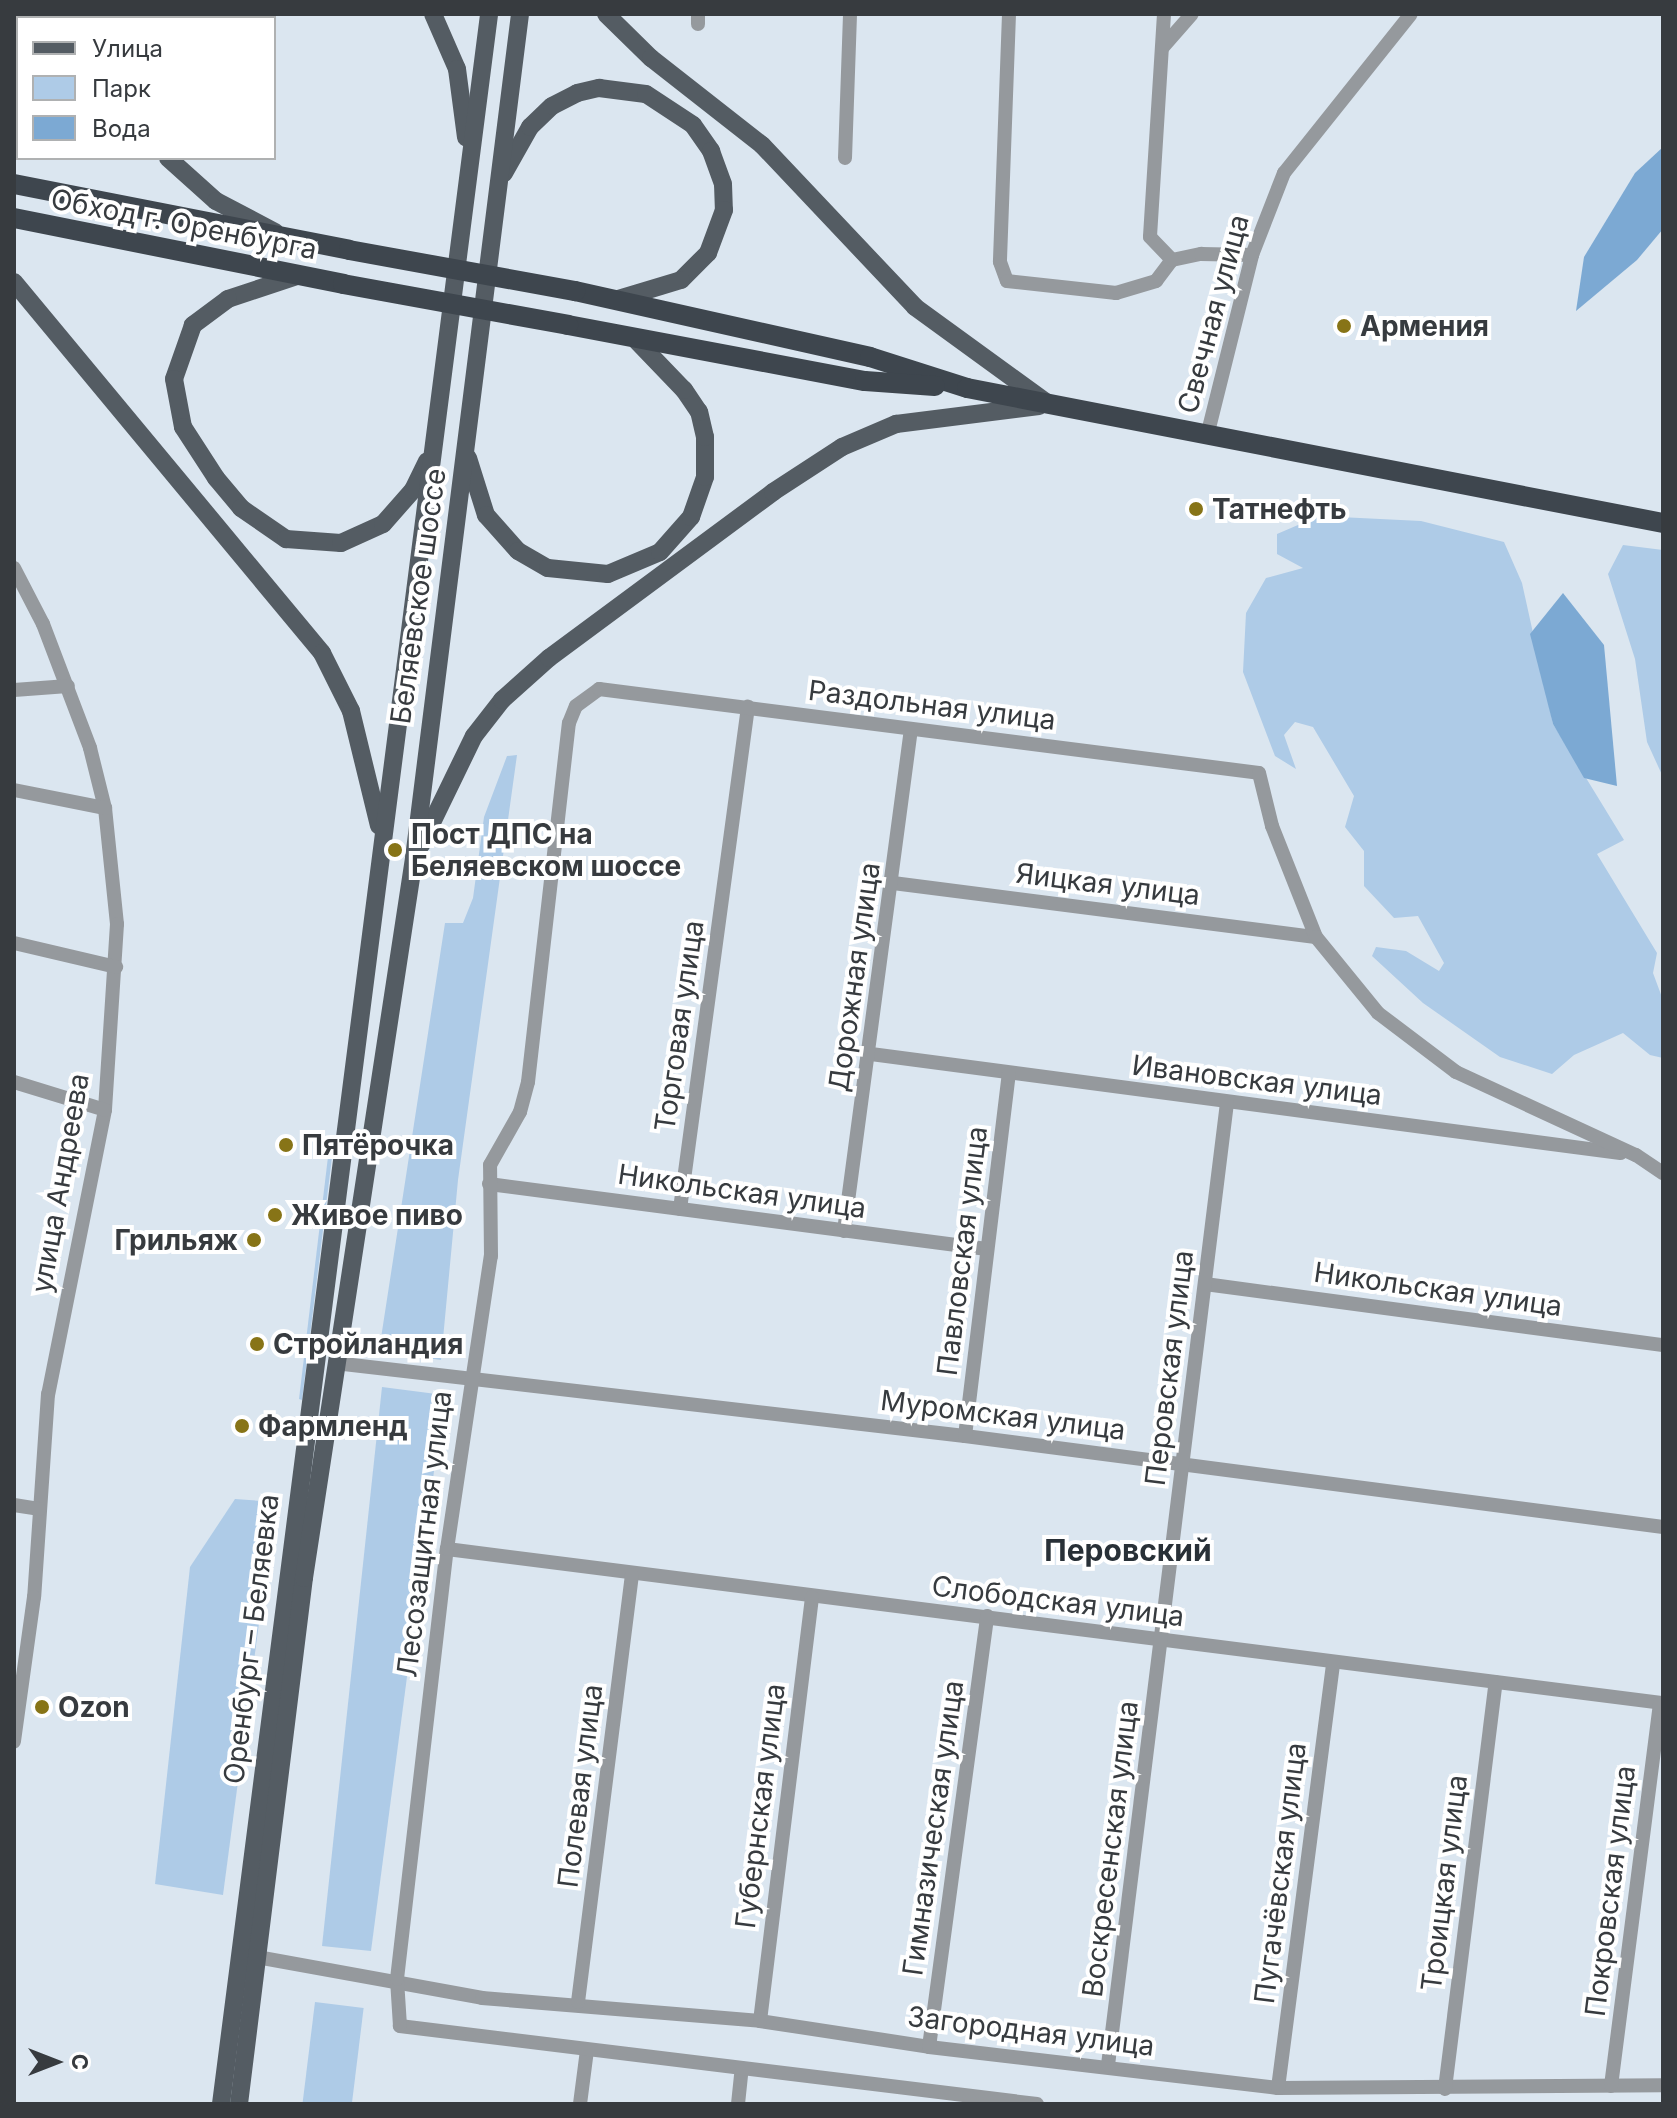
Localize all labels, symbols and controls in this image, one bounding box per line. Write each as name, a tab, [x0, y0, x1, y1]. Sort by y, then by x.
legend	[16, 16, 276, 160]
text: Улица	[92, 34, 163, 63]
text: Парк	[92, 74, 151, 103]
text: Вода	[92, 114, 151, 143]
street label: Обход г. Оренбурга	[48, 182, 320, 266]
street label: Свечная улица	[1170, 211, 1256, 417]
place label: Армения	[1360, 309, 1489, 343]
marker: Армения	[1335, 317, 1353, 335]
street label: Беляевское шоссе	[383, 466, 453, 726]
place label: Татнефть	[1212, 492, 1347, 526]
marker: Татнефть	[1187, 500, 1205, 518]
street label: Раздольная улица	[806, 673, 1058, 737]
place label: Пост ДПС на Беляевском шоссе	[411, 817, 681, 883]
marker: Пост ДПС на Беляевском шоссе	[386, 841, 404, 859]
street label: Яицкая улица	[1014, 856, 1202, 912]
street label: Дорожная улица	[821, 860, 887, 1094]
street label: Торговая улица	[648, 918, 710, 1134]
street label: Ивановская улица	[1130, 1048, 1384, 1112]
street label: улица Андреева	[24, 1071, 96, 1295]
street label: Павловская улица	[930, 1124, 994, 1378]
place label: Пятёрочка	[302, 1128, 454, 1162]
marker: Пятёрочка	[277, 1136, 295, 1154]
street label: Никольская улица	[616, 1157, 868, 1225]
place label: Живое пиво	[291, 1198, 463, 1232]
marker: Живое пиво	[266, 1206, 284, 1224]
place label: Грильяж	[114, 1223, 238, 1257]
marker: Грильяж	[245, 1231, 263, 1249]
street label: Перовская улица	[1138, 1248, 1200, 1488]
street label: Никольская улица	[1312, 1255, 1564, 1323]
place label: Стройландия	[273, 1327, 463, 1361]
marker: Стройландия	[248, 1335, 266, 1353]
street label: Муромская улица	[879, 1383, 1127, 1447]
street label: Лесозащитная улица	[390, 1389, 458, 1679]
place label: Фармленд	[258, 1409, 408, 1443]
marker: Фармленд	[233, 1417, 251, 1435]
street label: Оренбург – Беляевка	[217, 1492, 285, 1786]
district label: Перовский	[1044, 1532, 1212, 1568]
street label: Слободская улица	[930, 1569, 1186, 1633]
street label: Гимназическая улица	[896, 1678, 970, 1978]
street label: Полевая улица	[551, 1682, 609, 1890]
street label: Губернская улица	[728, 1682, 792, 1930]
place label: Ozon	[58, 1690, 130, 1724]
marker: Ozon	[33, 1698, 51, 1716]
street label: Воскресенская улица	[1075, 1699, 1145, 1999]
street label: Пугачёвская улица	[1247, 1741, 1313, 2005]
street label: Покровская улица	[1578, 1764, 1642, 2018]
street label: Троицкая улица	[1414, 1773, 1474, 1993]
street label: Загородная улица	[906, 1999, 1156, 2063]
north arrow	[16, 2022, 96, 2102]
text: С	[67, 2054, 93, 2070]

